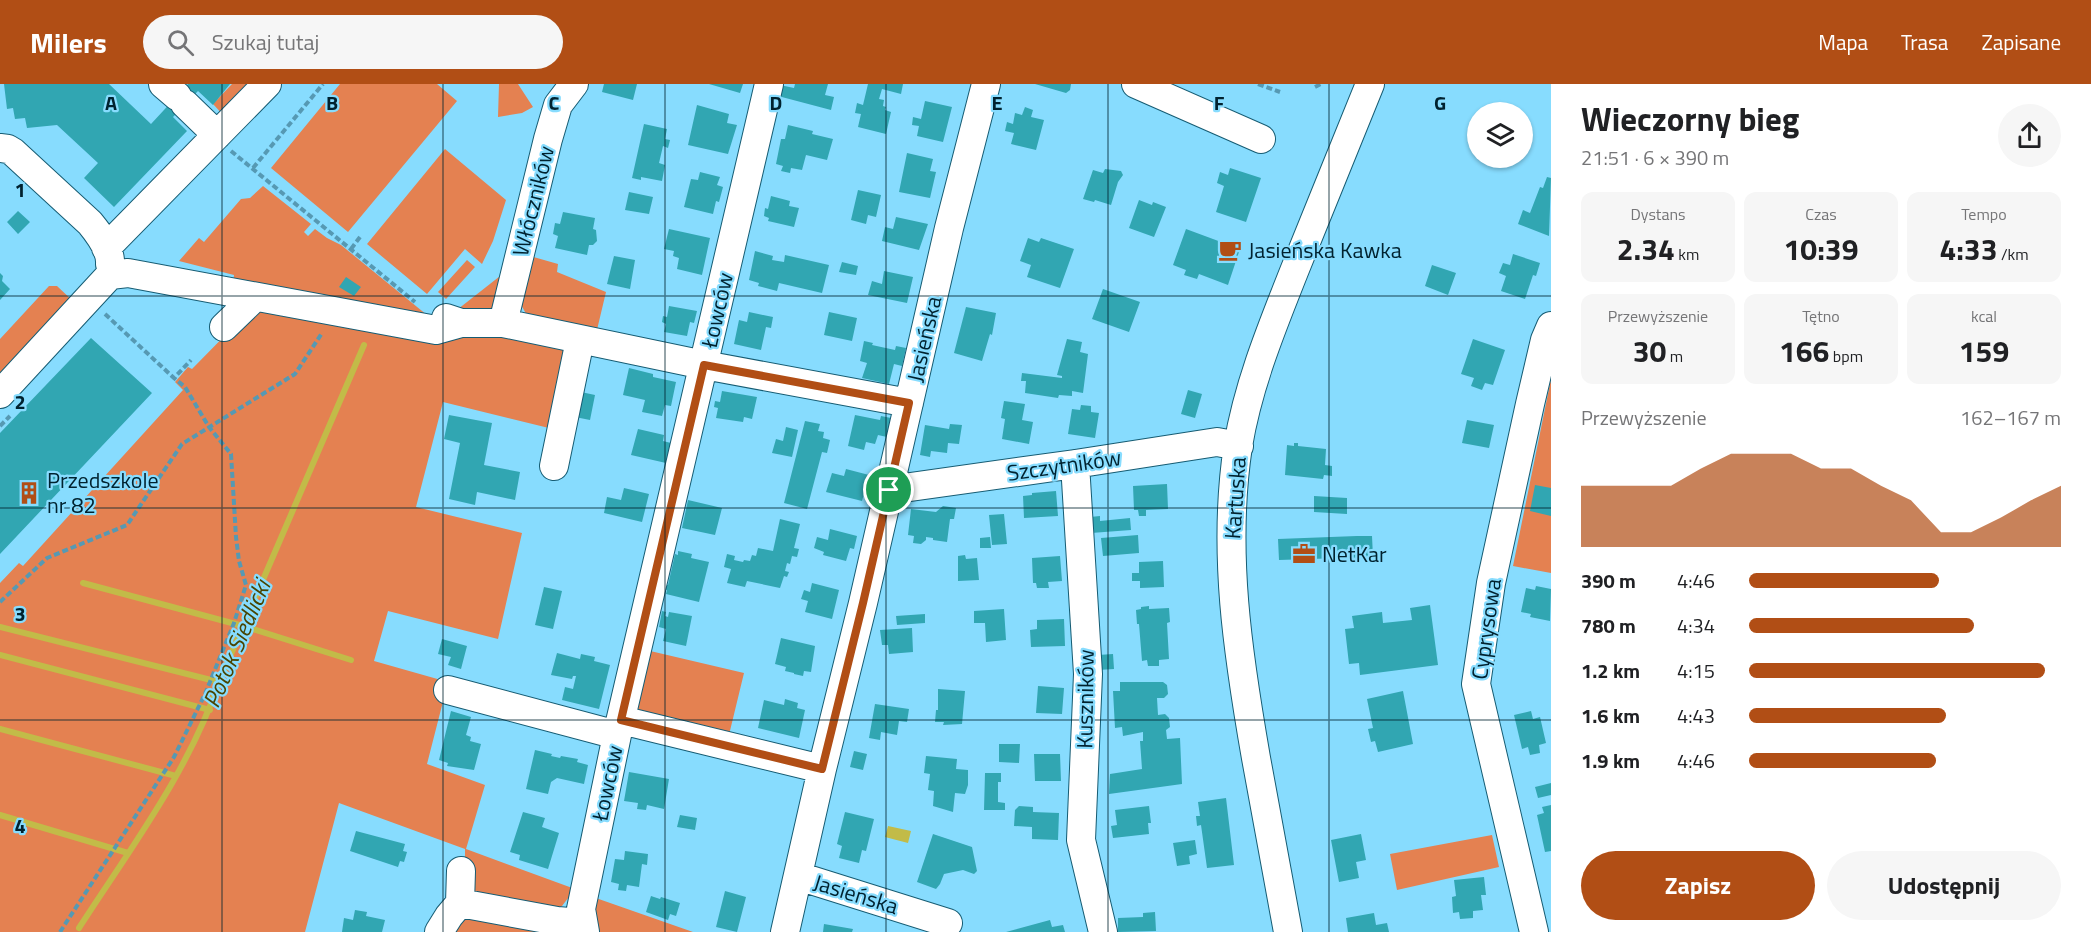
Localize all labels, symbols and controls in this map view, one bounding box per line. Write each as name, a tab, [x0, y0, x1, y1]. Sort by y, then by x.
search box	[143, 15, 563, 69]
text: Milers	[30, 21, 107, 64]
text: Szukaj tutaj	[212, 25, 319, 59]
icon: search	[164, 26, 197, 59]
text: Mapa	[1818, 26, 1868, 58]
text: Trasa	[1901, 26, 1948, 58]
text: Zapisane	[1981, 26, 2061, 58]
text: A	[105, 87, 117, 118]
text: B	[326, 87, 338, 118]
text: C	[549, 87, 560, 118]
text: D	[770, 87, 782, 118]
text: E	[991, 87, 1003, 118]
text: F	[1214, 87, 1225, 118]
text: G	[1434, 87, 1446, 118]
text: Wieczorny bieg	[1581, 94, 1799, 144]
map controls	[1467, 102, 1533, 168]
button: layers	[1467, 102, 1533, 168]
button: share	[1998, 104, 2061, 167]
street label: Włóczników	[503, 142, 563, 260]
text: 21:51 · 6 × 390 m	[1581, 142, 1729, 173]
text: 1	[14, 174, 26, 205]
text: Dystans	[1630, 202, 1686, 226]
text: Czas	[1805, 202, 1837, 226]
text: Tempo	[1961, 202, 2007, 226]
text: 2.34	[1617, 226, 1675, 272]
text: 10:39	[1784, 226, 1858, 272]
text: 4:33	[1939, 226, 1997, 272]
place label: Jasieńska Kawka	[1248, 233, 1402, 267]
cafe icon: Jasieńska Kawka	[1217, 237, 1243, 263]
text: km	[1675, 242, 1699, 266]
text: /km	[1997, 242, 2029, 266]
street label: Łowców	[692, 269, 742, 352]
street label: Jasieńska	[898, 293, 950, 385]
text: Przewyższenie	[1608, 304, 1708, 328]
text: Tętno	[1802, 304, 1840, 328]
text: kcal	[1971, 304, 1997, 328]
text: 30	[1633, 328, 1666, 374]
text: 166	[1779, 328, 1829, 374]
text: 159	[1959, 328, 2009, 374]
text: m	[1666, 344, 1683, 368]
text: bpm	[1829, 344, 1863, 368]
text: 2	[14, 386, 26, 417]
text: Przewyższenie	[1581, 402, 1706, 433]
text: 162–167 m	[1960, 402, 2061, 433]
street label: Szczytników	[1005, 440, 1123, 490]
street label: Kartuska	[1215, 456, 1255, 540]
place label: Przedszkole nr 82	[47, 463, 159, 522]
pin	[863, 464, 914, 515]
icon: arrive	[872, 473, 905, 506]
building icon: Przedszkole nr 82	[16, 480, 42, 506]
place label: NetKar	[1322, 537, 1387, 571]
office icon: NetKar	[1291, 541, 1317, 567]
text: 390 m	[1581, 565, 1636, 596]
text: 4:46	[1677, 565, 1715, 596]
water label: Potok Siedlicki	[193, 571, 280, 713]
street label: Cyprysowa	[1462, 576, 1510, 682]
text: 3	[14, 598, 26, 629]
text: 780 m	[1581, 610, 1636, 641]
text: 4:34	[1677, 610, 1715, 641]
street label: Kuszników	[1067, 649, 1103, 749]
text: 1.2 km	[1581, 655, 1640, 686]
text: 4:15	[1677, 655, 1715, 686]
text: 1.6 km	[1581, 700, 1640, 731]
text: 4:43	[1677, 700, 1715, 731]
street label: Łowców	[582, 742, 632, 825]
text: 1.9 km	[1581, 745, 1640, 776]
text: 4:46	[1677, 745, 1715, 776]
text: 4	[14, 810, 26, 841]
button: Zapisz	[1581, 851, 1815, 920]
button: Udostępnij	[1827, 851, 2061, 920]
street label: Jasieńska	[809, 865, 903, 923]

